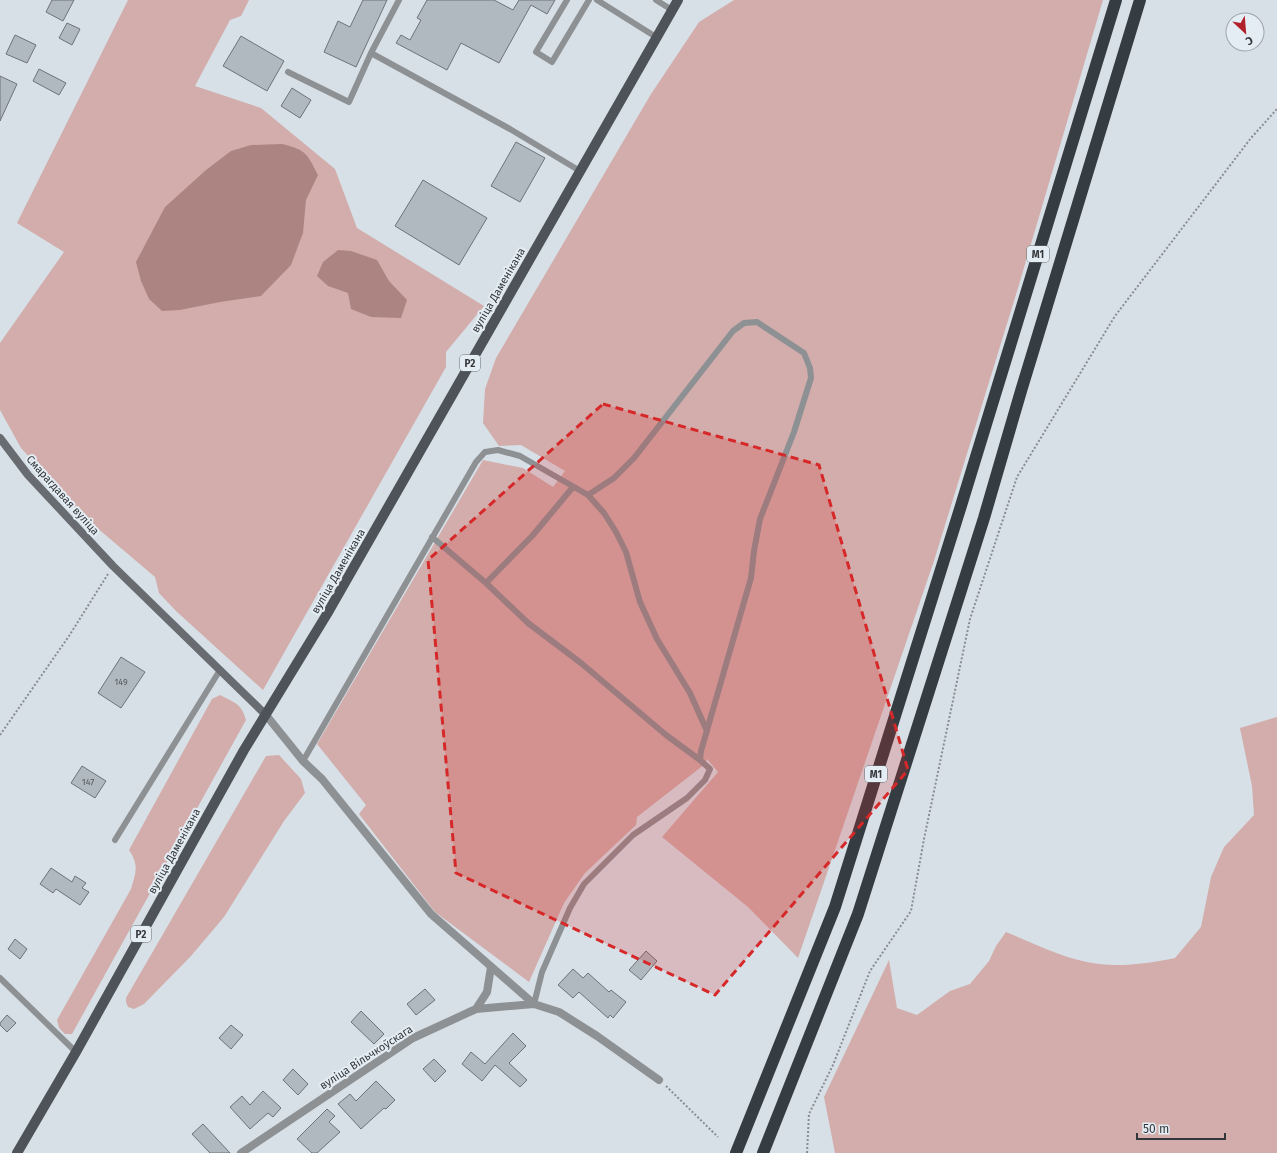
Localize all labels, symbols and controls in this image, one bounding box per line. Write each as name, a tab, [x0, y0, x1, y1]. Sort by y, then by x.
north arrow	[1225, 12, 1265, 52]
text: С	[1243, 33, 1255, 48]
street label: вуліца Даменікана	[469, 245, 528, 335]
road number: М1	[1027, 246, 1049, 262]
road number: Р2	[460, 355, 480, 371]
street label: Смарагдавая вуліца	[24, 453, 102, 538]
street label: вуліца Даменікана	[309, 526, 368, 616]
house number: 149	[114, 677, 128, 687]
road number: М1	[865, 766, 887, 782]
house number: 147	[82, 777, 94, 787]
street label: вуліца Даменікана	[146, 806, 203, 896]
road number: Р2	[131, 926, 151, 942]
street label: вуліца Вільчкоўскага	[317, 1022, 415, 1092]
scale bar	[1137, 1115, 1225, 1141]
text: 50 m	[1143, 1122, 1169, 1136]

